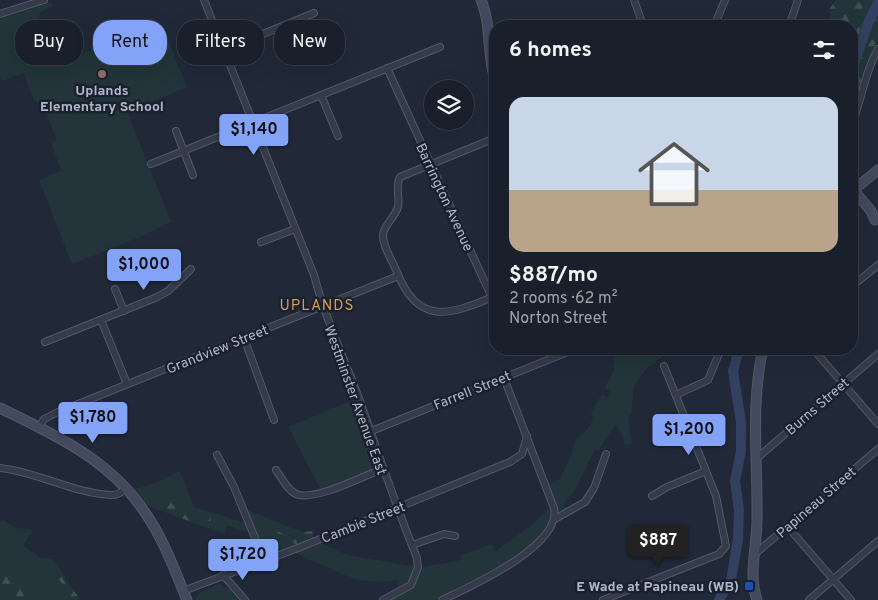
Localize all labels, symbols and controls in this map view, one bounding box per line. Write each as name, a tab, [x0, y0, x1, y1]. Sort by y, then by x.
chip: Buy	[15, 20, 83, 65]
chip: Rent	[93, 20, 167, 65]
chip: Filters	[177, 20, 264, 65]
chip: New	[274, 20, 345, 65]
icon: filters	[810, 36, 838, 64]
text: 6 homes	[509, 37, 592, 64]
marker: Uplands Elementary School	[96, 68, 108, 80]
map controls	[424, 80, 474, 130]
button: layers	[424, 80, 474, 130]
place label: Uplands Elementary School	[40, 83, 164, 116]
pin: $1,140	[213, 114, 295, 156]
text: $1,140	[230, 120, 278, 140]
icon: home	[629, 129, 719, 219]
street label: Barrington Avenue	[411, 141, 476, 254]
pin: $1,000	[103, 248, 185, 291]
text: $1,000	[118, 255, 170, 275]
text: $887/mo	[509, 262, 598, 289]
text: 2 rooms · 62 m²	[509, 289, 617, 309]
district label: UPLANDS	[279, 297, 355, 316]
text: Norton Street	[509, 309, 607, 329]
street label: Grandview Street	[164, 322, 271, 379]
street label: Westminster Avenue East	[320, 323, 390, 478]
street label: Farrell Street	[432, 368, 514, 415]
street label: Burns Street	[783, 375, 853, 439]
pin: $1,780	[52, 402, 134, 444]
text: $1,780	[69, 408, 117, 428]
pin: $1,200	[648, 414, 730, 456]
text: $1,200	[663, 420, 715, 440]
street label: Papineau Street	[774, 464, 860, 542]
street label: Cambie Street	[319, 499, 408, 548]
pin: $887	[628, 524, 688, 567]
text: $887	[639, 531, 677, 551]
pin: $1,720	[202, 538, 284, 581]
text: $1,720	[219, 545, 267, 565]
place label: E Wade at Papineau (WB)	[576, 579, 739, 596]
marker: E Wade at Papineau (WB)	[743, 580, 755, 592]

